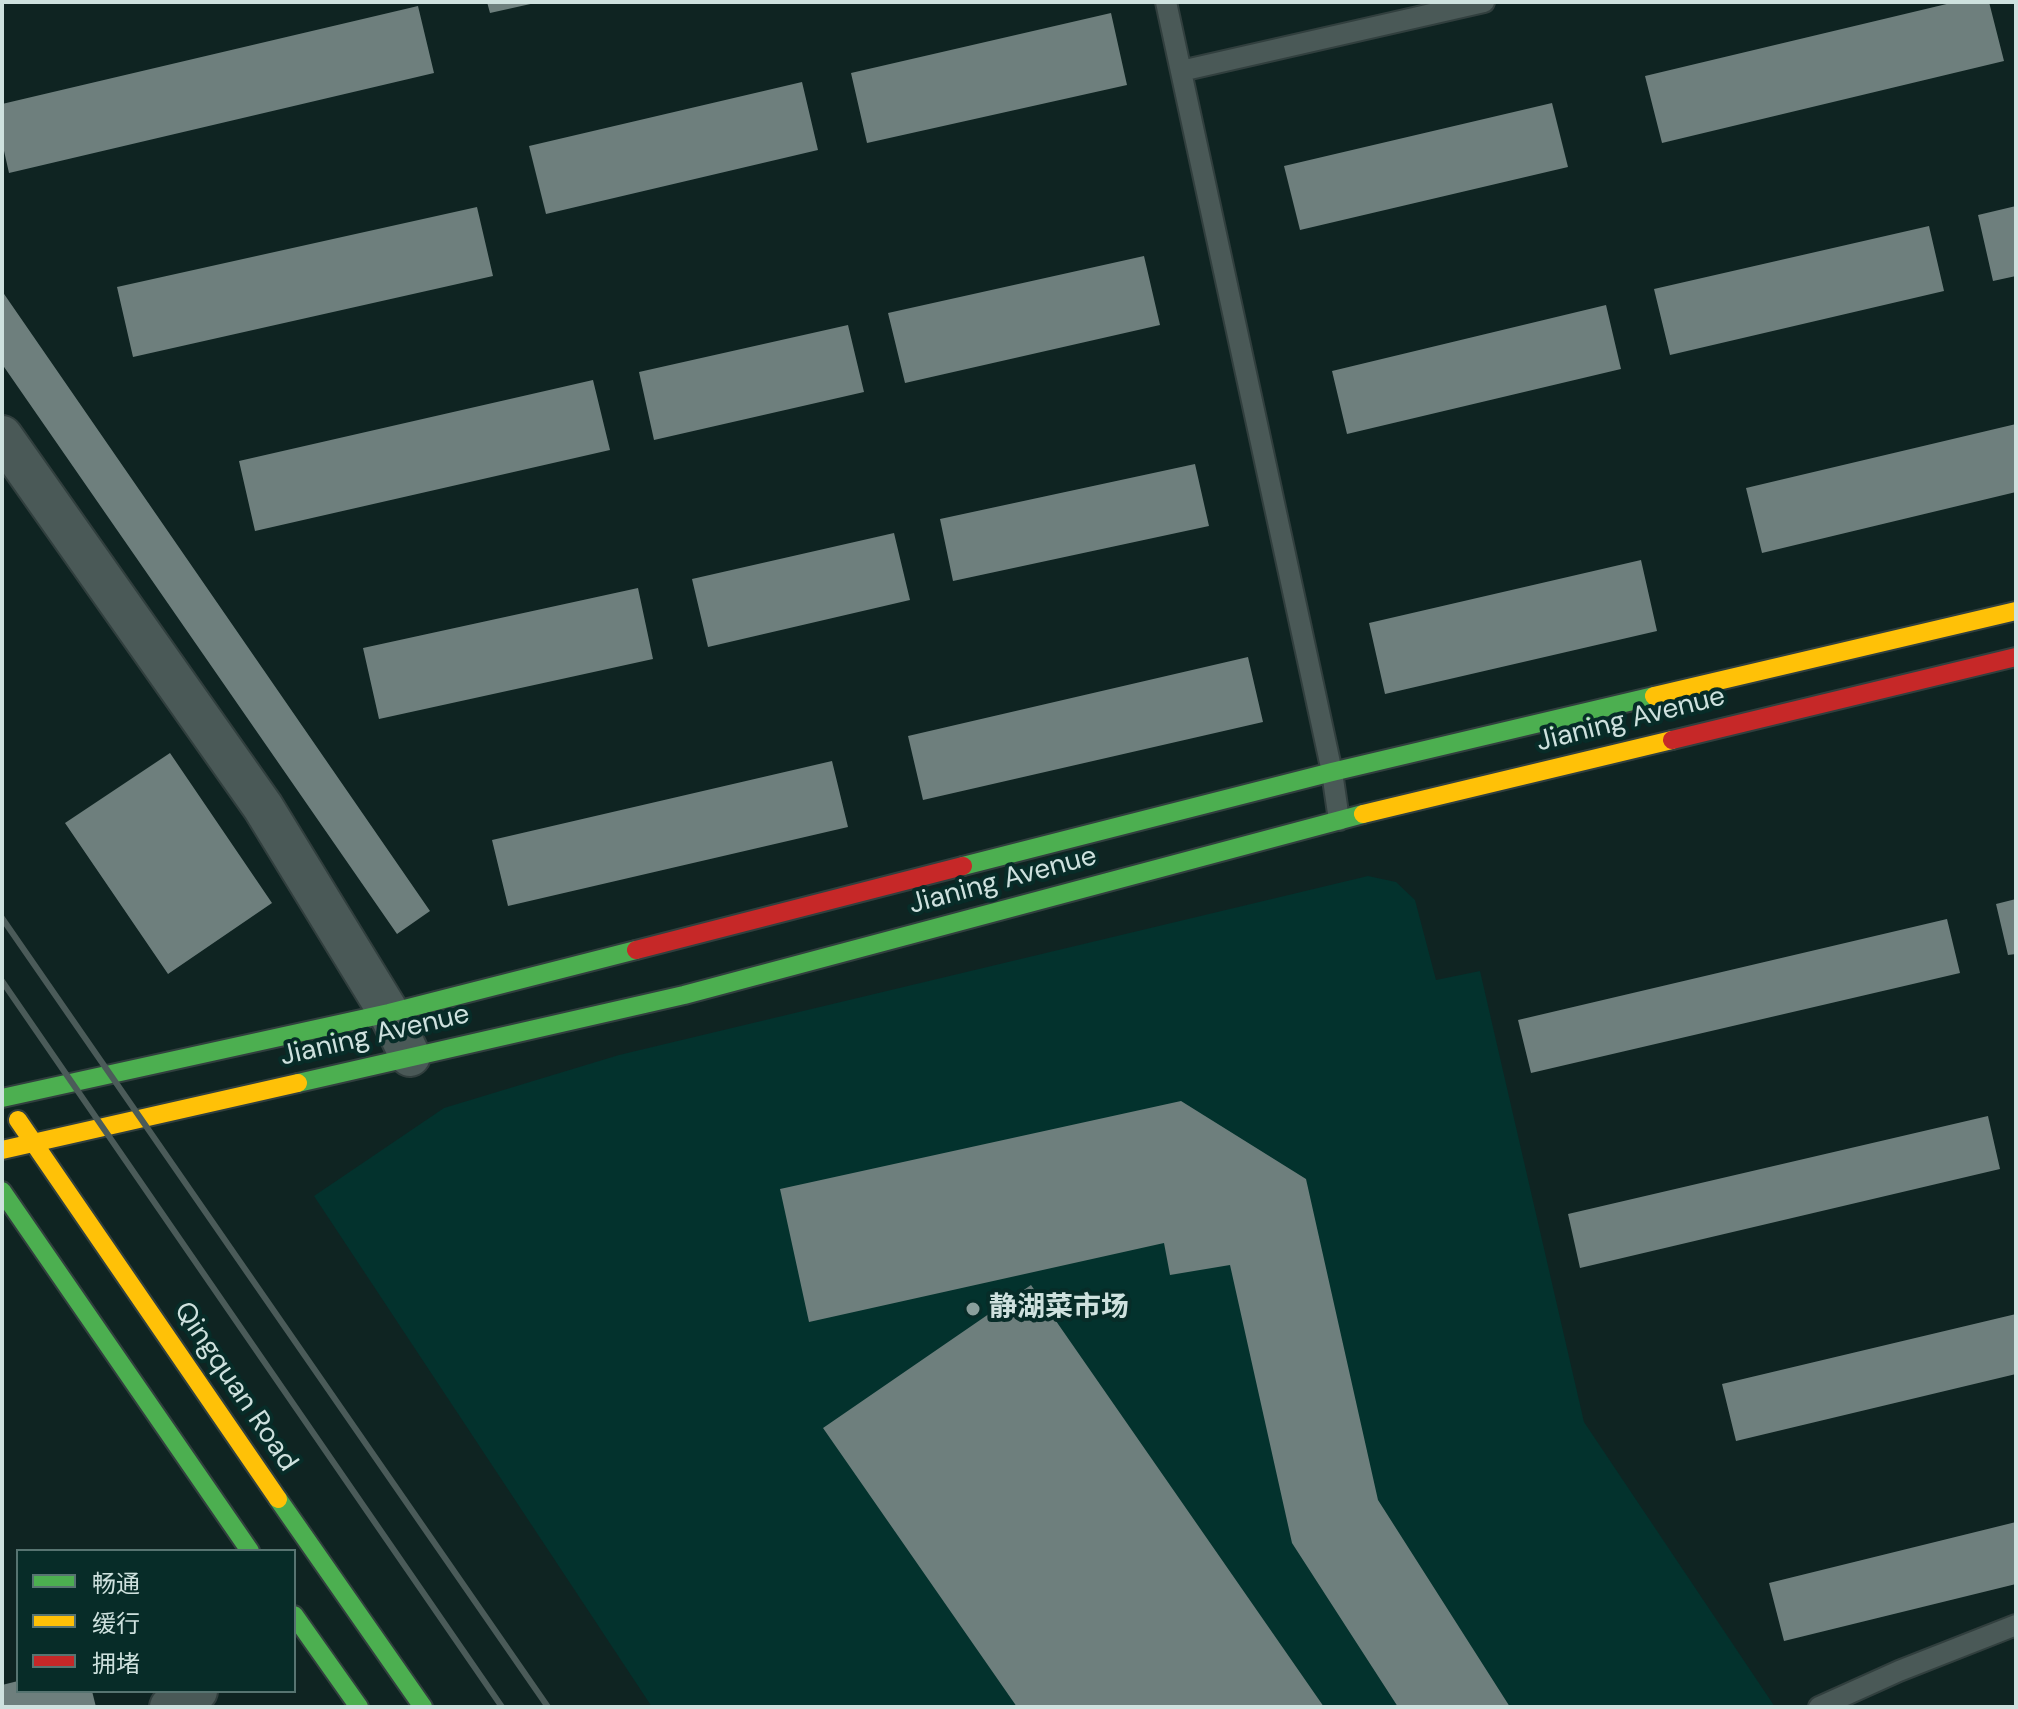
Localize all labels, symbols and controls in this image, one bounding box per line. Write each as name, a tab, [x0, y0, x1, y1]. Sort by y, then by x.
street label: Jianing Avenue	[1533, 680, 1729, 760]
street label: Jianing Avenue	[905, 840, 1101, 922]
street label: Jianing Avenue	[277, 998, 473, 1074]
place label: 静湖菜市场	[989, 1292, 1129, 1326]
street label: Qingquan Road	[166, 1296, 304, 1478]
marker: 静湖菜市场	[964, 1300, 982, 1318]
legend	[16, 1549, 296, 1693]
text: 畅通	[92, 1568, 140, 1599]
text: 缓行	[92, 1608, 140, 1639]
text: 拥堵	[92, 1648, 140, 1679]

